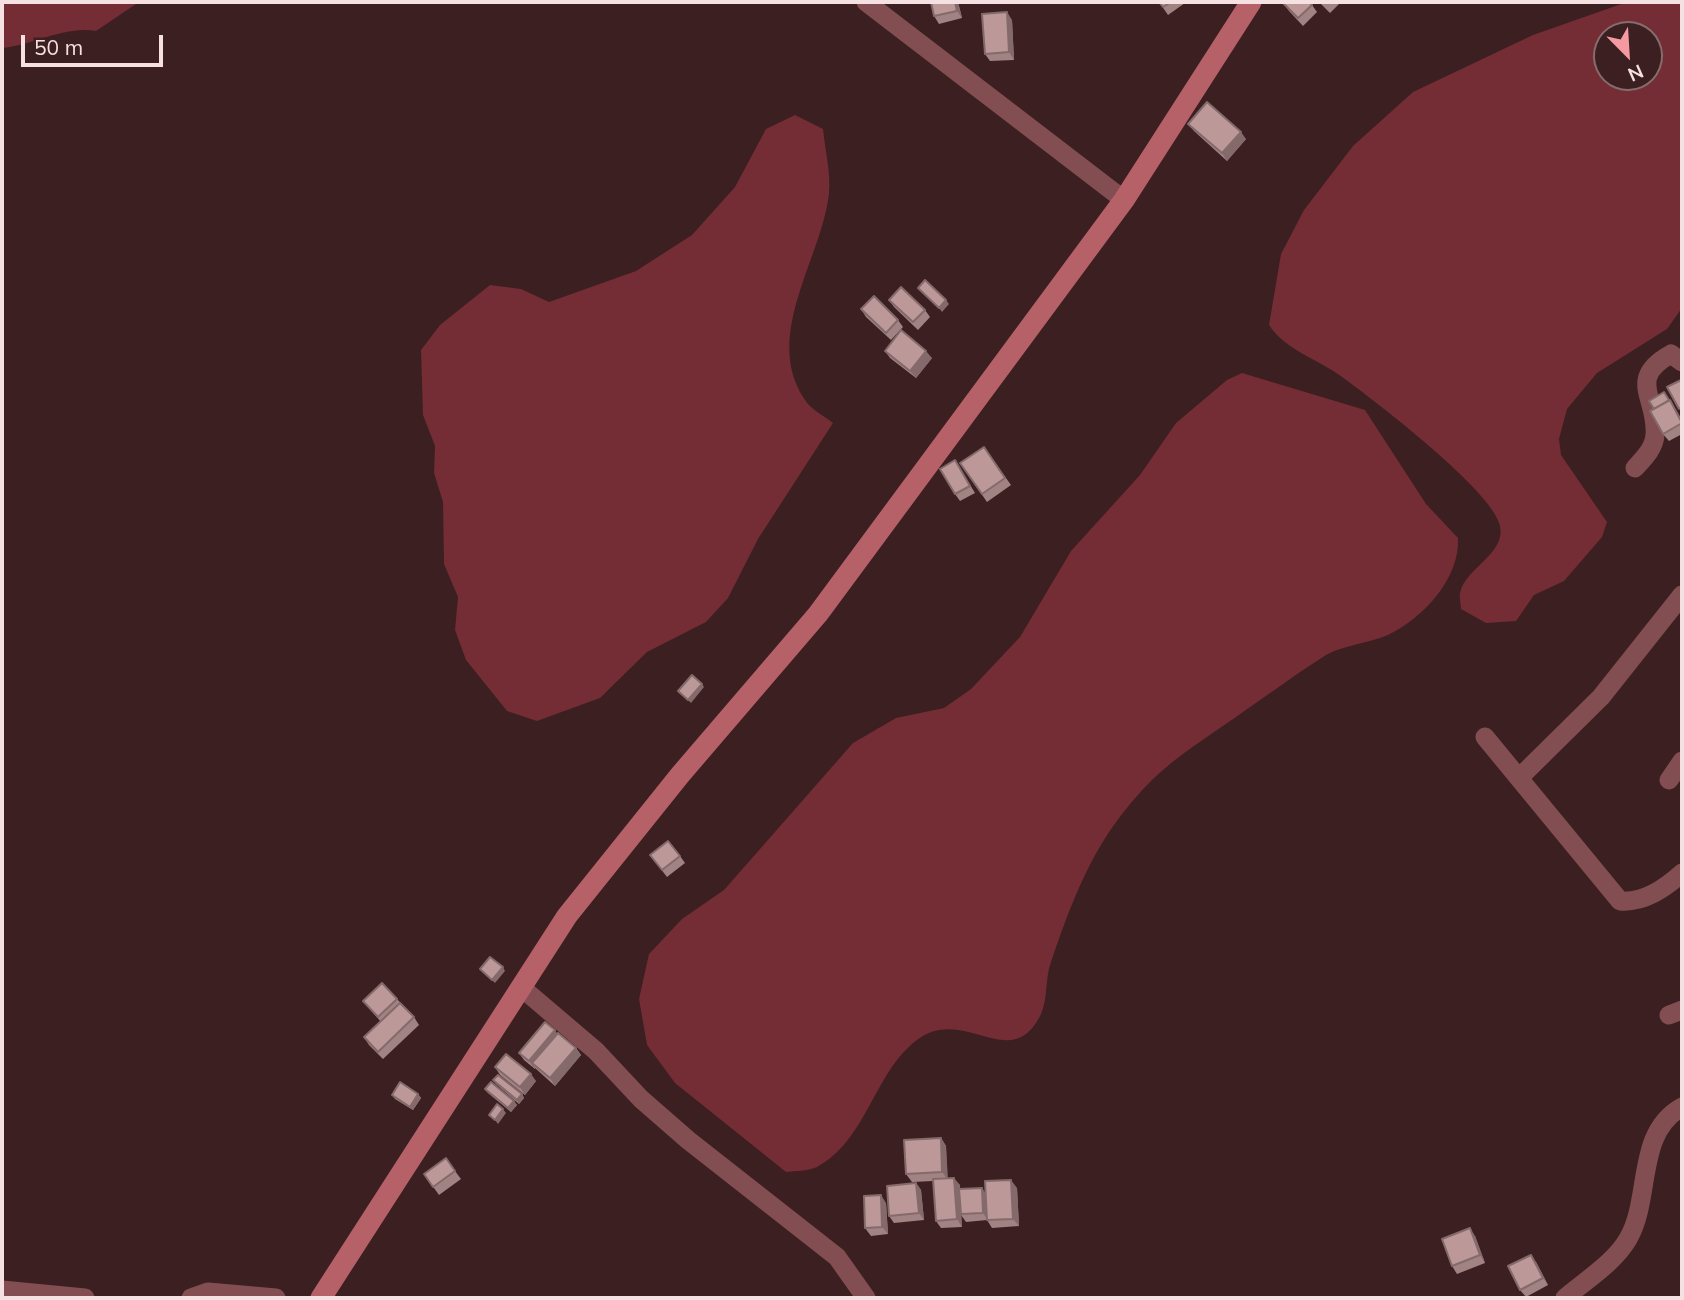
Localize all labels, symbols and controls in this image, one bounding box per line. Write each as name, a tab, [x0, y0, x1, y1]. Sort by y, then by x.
scale bar	[24, 21, 166, 65]
north arrow	[1593, 21, 1663, 91]
text: 50 m	[34, 34, 83, 60]
text: N	[1624, 59, 1647, 87]

